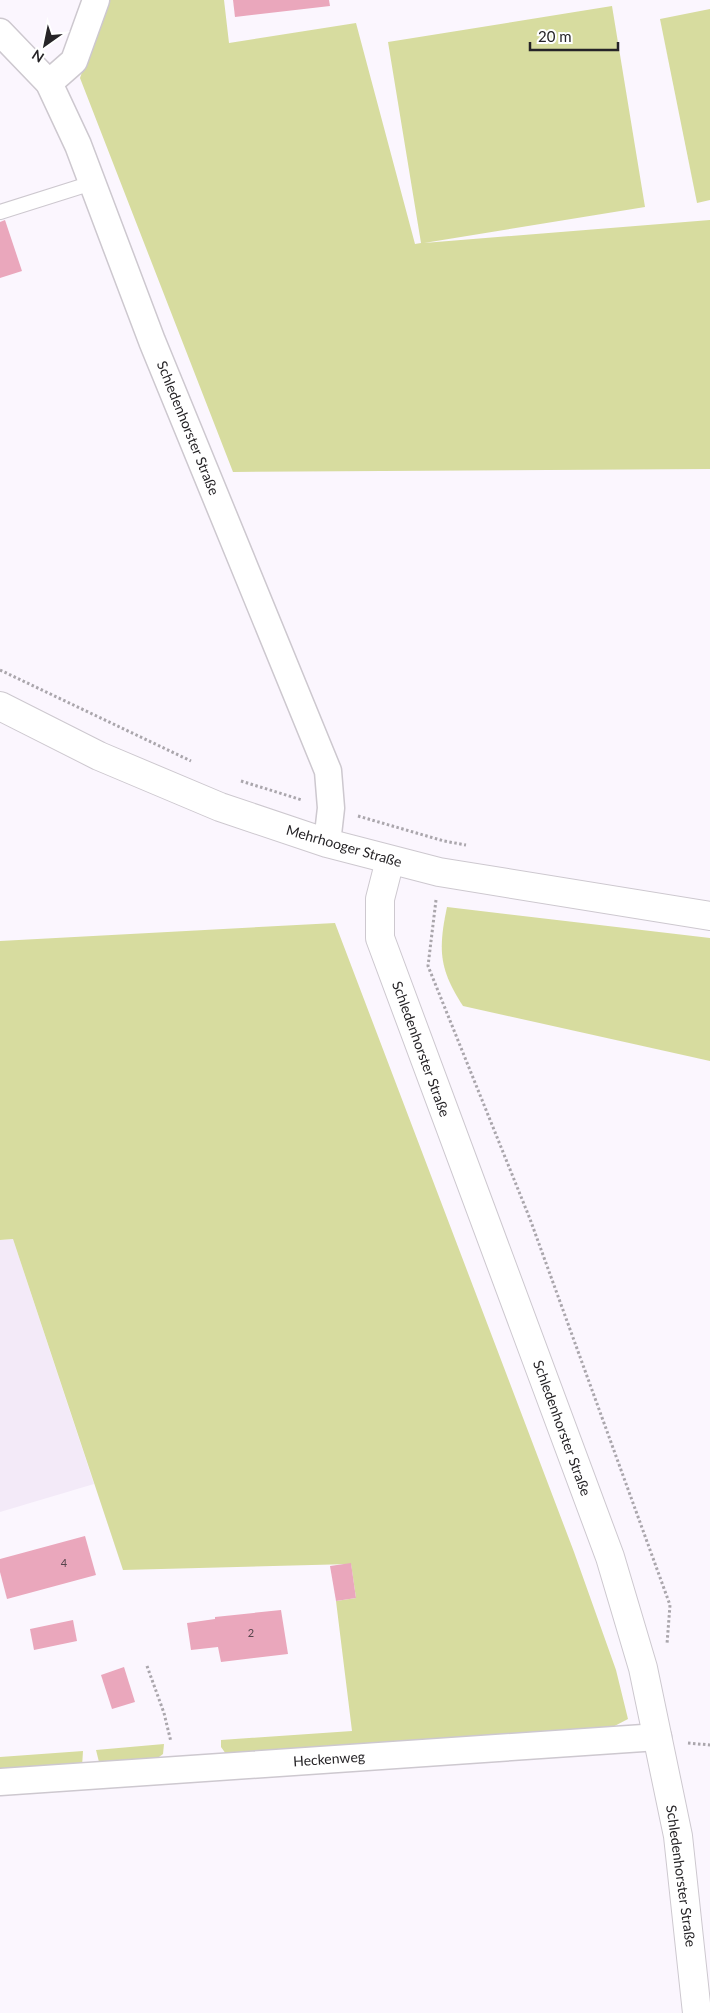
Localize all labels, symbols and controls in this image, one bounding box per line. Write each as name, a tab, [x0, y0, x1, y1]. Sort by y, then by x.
north arrow	[20, 20, 70, 70]
scale bar	[530, 20, 618, 52]
text: 20 m	[538, 27, 572, 45]
text: N	[28, 46, 47, 66]
street label: Schledenhorster Straße	[154, 358, 223, 497]
street label: Mehrhooger Straße	[284, 821, 404, 870]
street label: Schledenhorster Straße	[389, 979, 454, 1119]
street label: Schledenhorster Straße	[530, 1358, 595, 1498]
house number: 4	[61, 1556, 68, 1569]
house number: 2	[248, 1626, 254, 1639]
street label: Heckenweg	[292, 1748, 365, 1769]
street label: Schledenhorster Straße	[663, 1804, 700, 1948]

